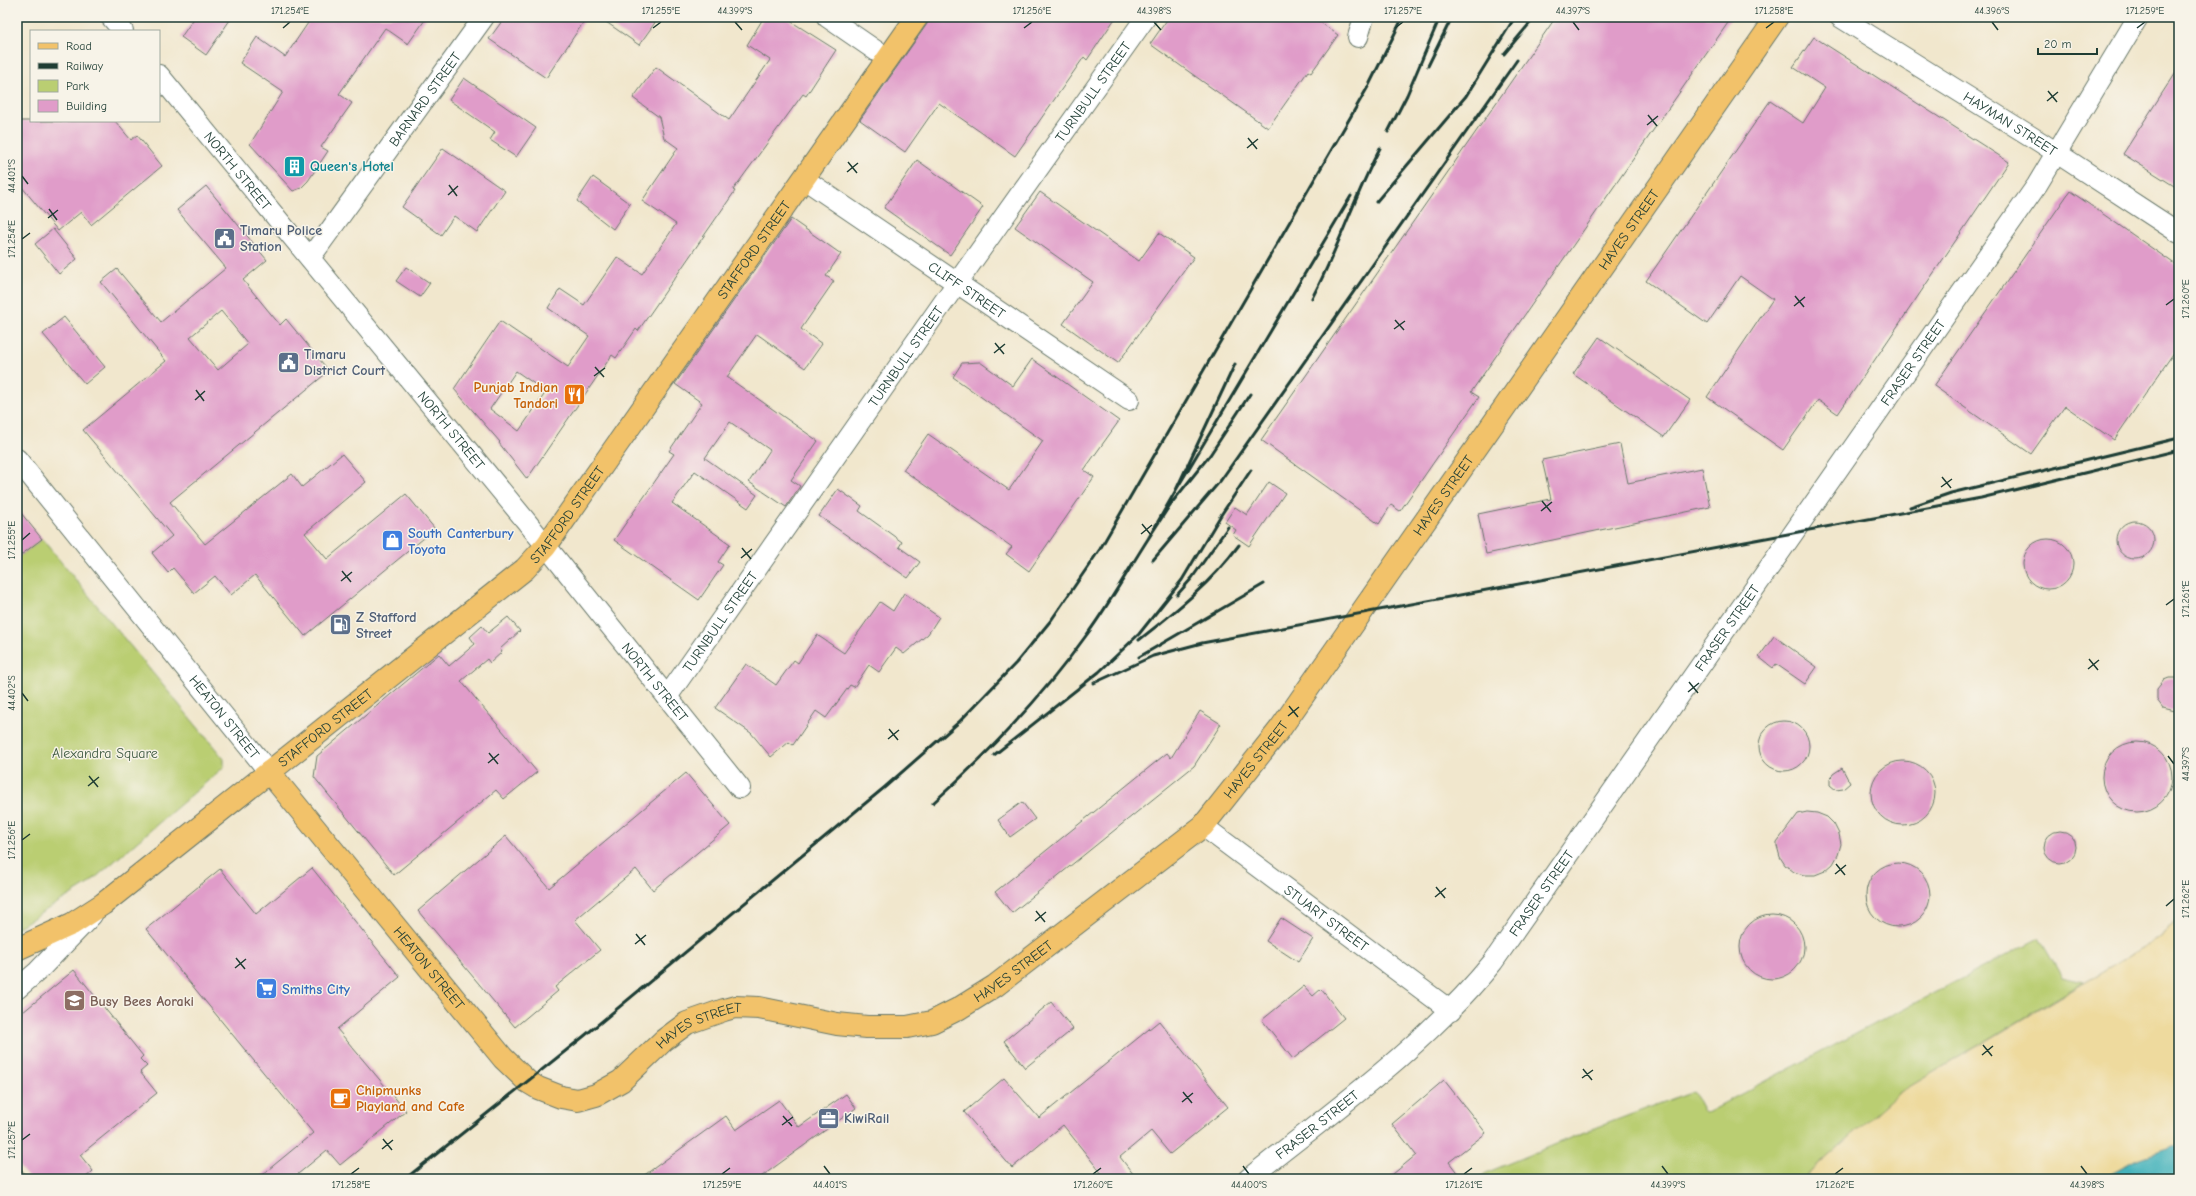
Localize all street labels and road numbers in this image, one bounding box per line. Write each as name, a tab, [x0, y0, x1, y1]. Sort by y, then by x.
street label: TURNBULL STREET	[1051, 38, 1135, 145]
street label: BARNARD STREET	[385, 48, 465, 149]
street label: HAYMAN STREET	[1961, 88, 2061, 160]
street label: NORTH STREET	[201, 128, 275, 214]
street label: HAYES STREET	[1595, 186, 1663, 273]
street label: STAFFORD STREET	[713, 197, 794, 302]
street label: CLIFF STREET	[925, 258, 1009, 322]
street label: TURNBULL STREET	[864, 302, 947, 410]
street label: FRASER STREET	[1877, 315, 1949, 409]
street label: NORTH STREET	[414, 388, 489, 473]
street label: HAYES STREET	[1409, 451, 1477, 539]
street label: STAFFORD STREET	[526, 462, 608, 567]
street label: TURNBULL STREET	[679, 567, 761, 675]
street label: FRASER STREET	[1691, 581, 1763, 674]
street label: NORTH STREET	[618, 639, 692, 726]
street label: HEATON STREET	[186, 671, 264, 763]
street label: STAFFORD STREET	[274, 684, 377, 770]
street label: HAYES STREET	[1220, 717, 1292, 802]
street label: FRASER STREET	[1505, 846, 1578, 940]
street label: STUART STREET	[1281, 881, 1372, 955]
street label: HEATON STREET	[390, 923, 469, 1013]
street label: HAYES STREET	[970, 936, 1057, 1006]
street label: HAYES STREET	[652, 998, 742, 1052]
street label: FRASER STREET	[1272, 1086, 1363, 1163]

